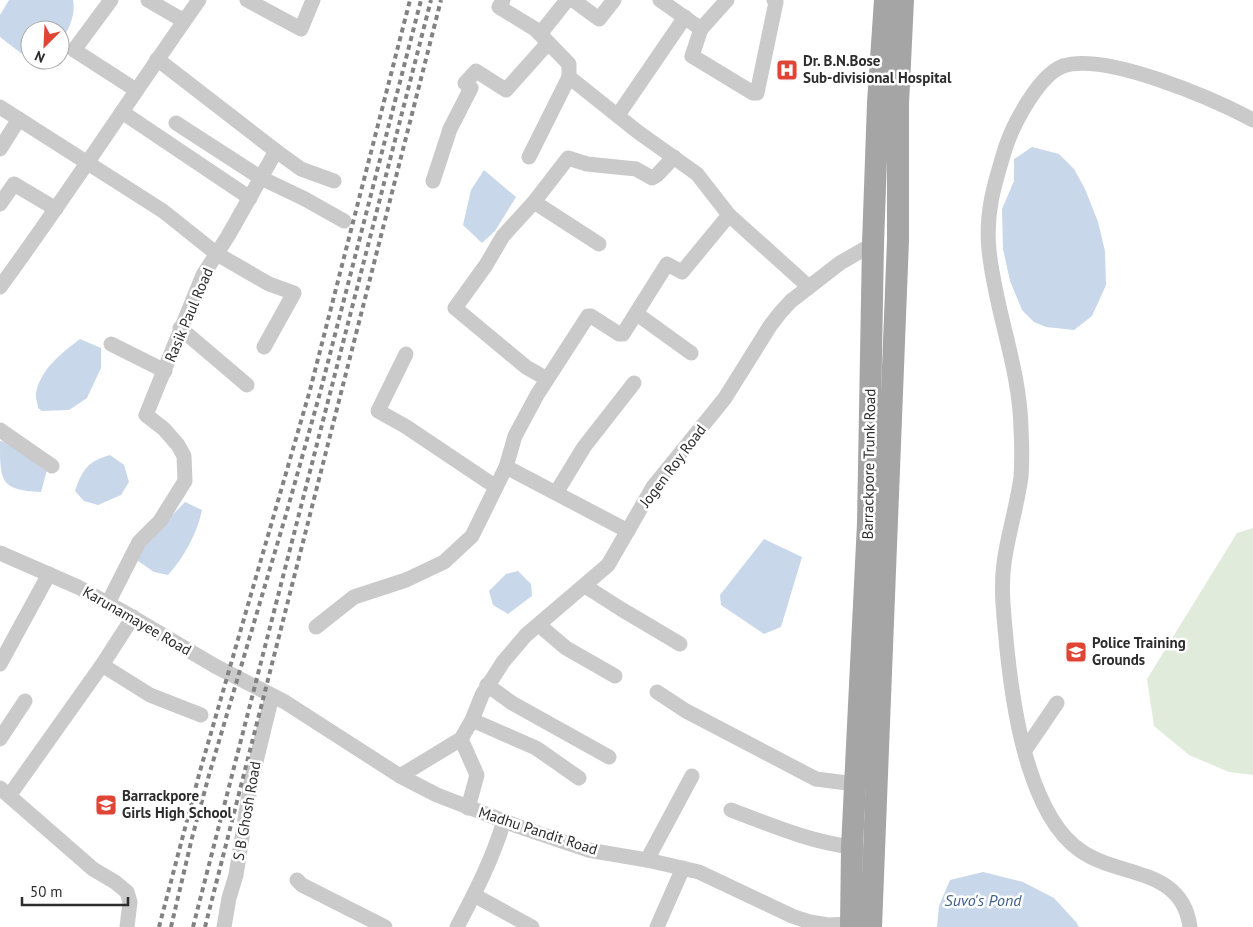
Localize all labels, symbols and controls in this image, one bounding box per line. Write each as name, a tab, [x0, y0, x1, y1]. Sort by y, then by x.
north arrow	[20, 20, 70, 70]
text: N	[32, 47, 48, 67]
place label: Dr. B.N.Bose Sub-divisional Hospital	[803, 51, 952, 87]
hospital icon: Dr. B.N.Bose Sub-divisional Hospital	[775, 58, 799, 82]
street label: Rasik Paul Road	[160, 265, 217, 365]
street label: Barrackpore Trunk Road	[858, 388, 879, 540]
street label: Jogen Roy Road	[635, 421, 710, 512]
street label: Karunamayee Road	[80, 582, 195, 659]
place label: Police Training Grounds	[1092, 633, 1186, 669]
school or university icon: Police Training Grounds	[1064, 640, 1088, 664]
street label: S B Ghosh Road	[228, 760, 265, 862]
place label: Barrackpore Girls High School	[122, 786, 233, 822]
school or university icon: Barrackpore Girls High School	[94, 793, 118, 817]
street label: Madhu Pandit Road	[476, 802, 600, 859]
scale bar	[22, 874, 129, 906]
text: 50 m	[30, 882, 63, 901]
water label: Suvo's Pond	[945, 890, 1022, 910]

